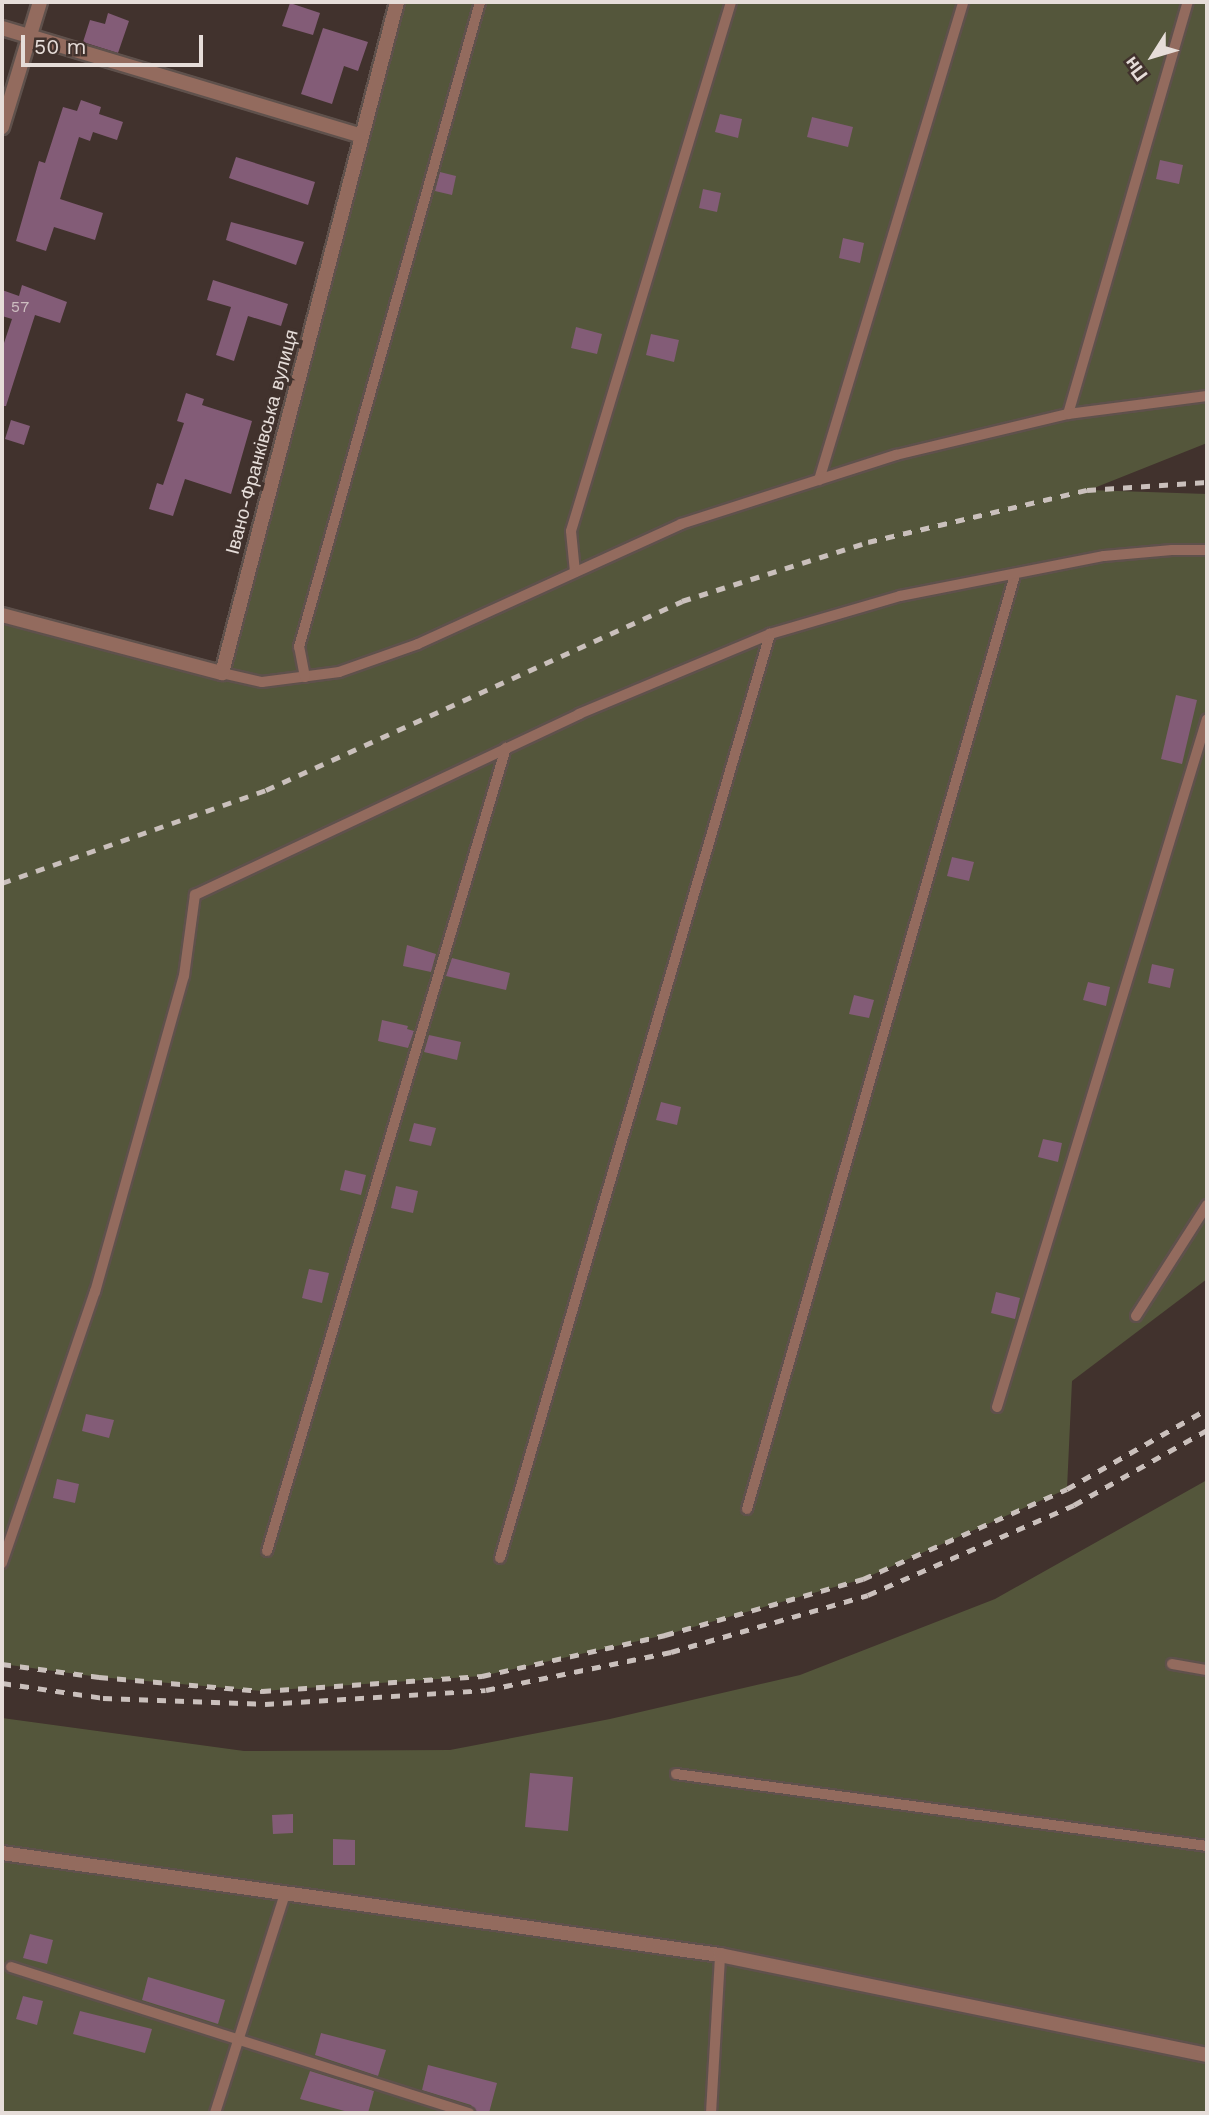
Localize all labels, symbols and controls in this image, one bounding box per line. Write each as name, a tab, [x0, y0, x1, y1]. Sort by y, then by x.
scale bar	[24, 21, 206, 65]
north arrow	[1118, 21, 1188, 91]
text: 50 m	[34, 34, 86, 59]
text: Пн	[1119, 52, 1153, 86]
house number: 57	[11, 297, 29, 317]
street label: Івано-Франківська вулиця	[221, 327, 303, 557]

